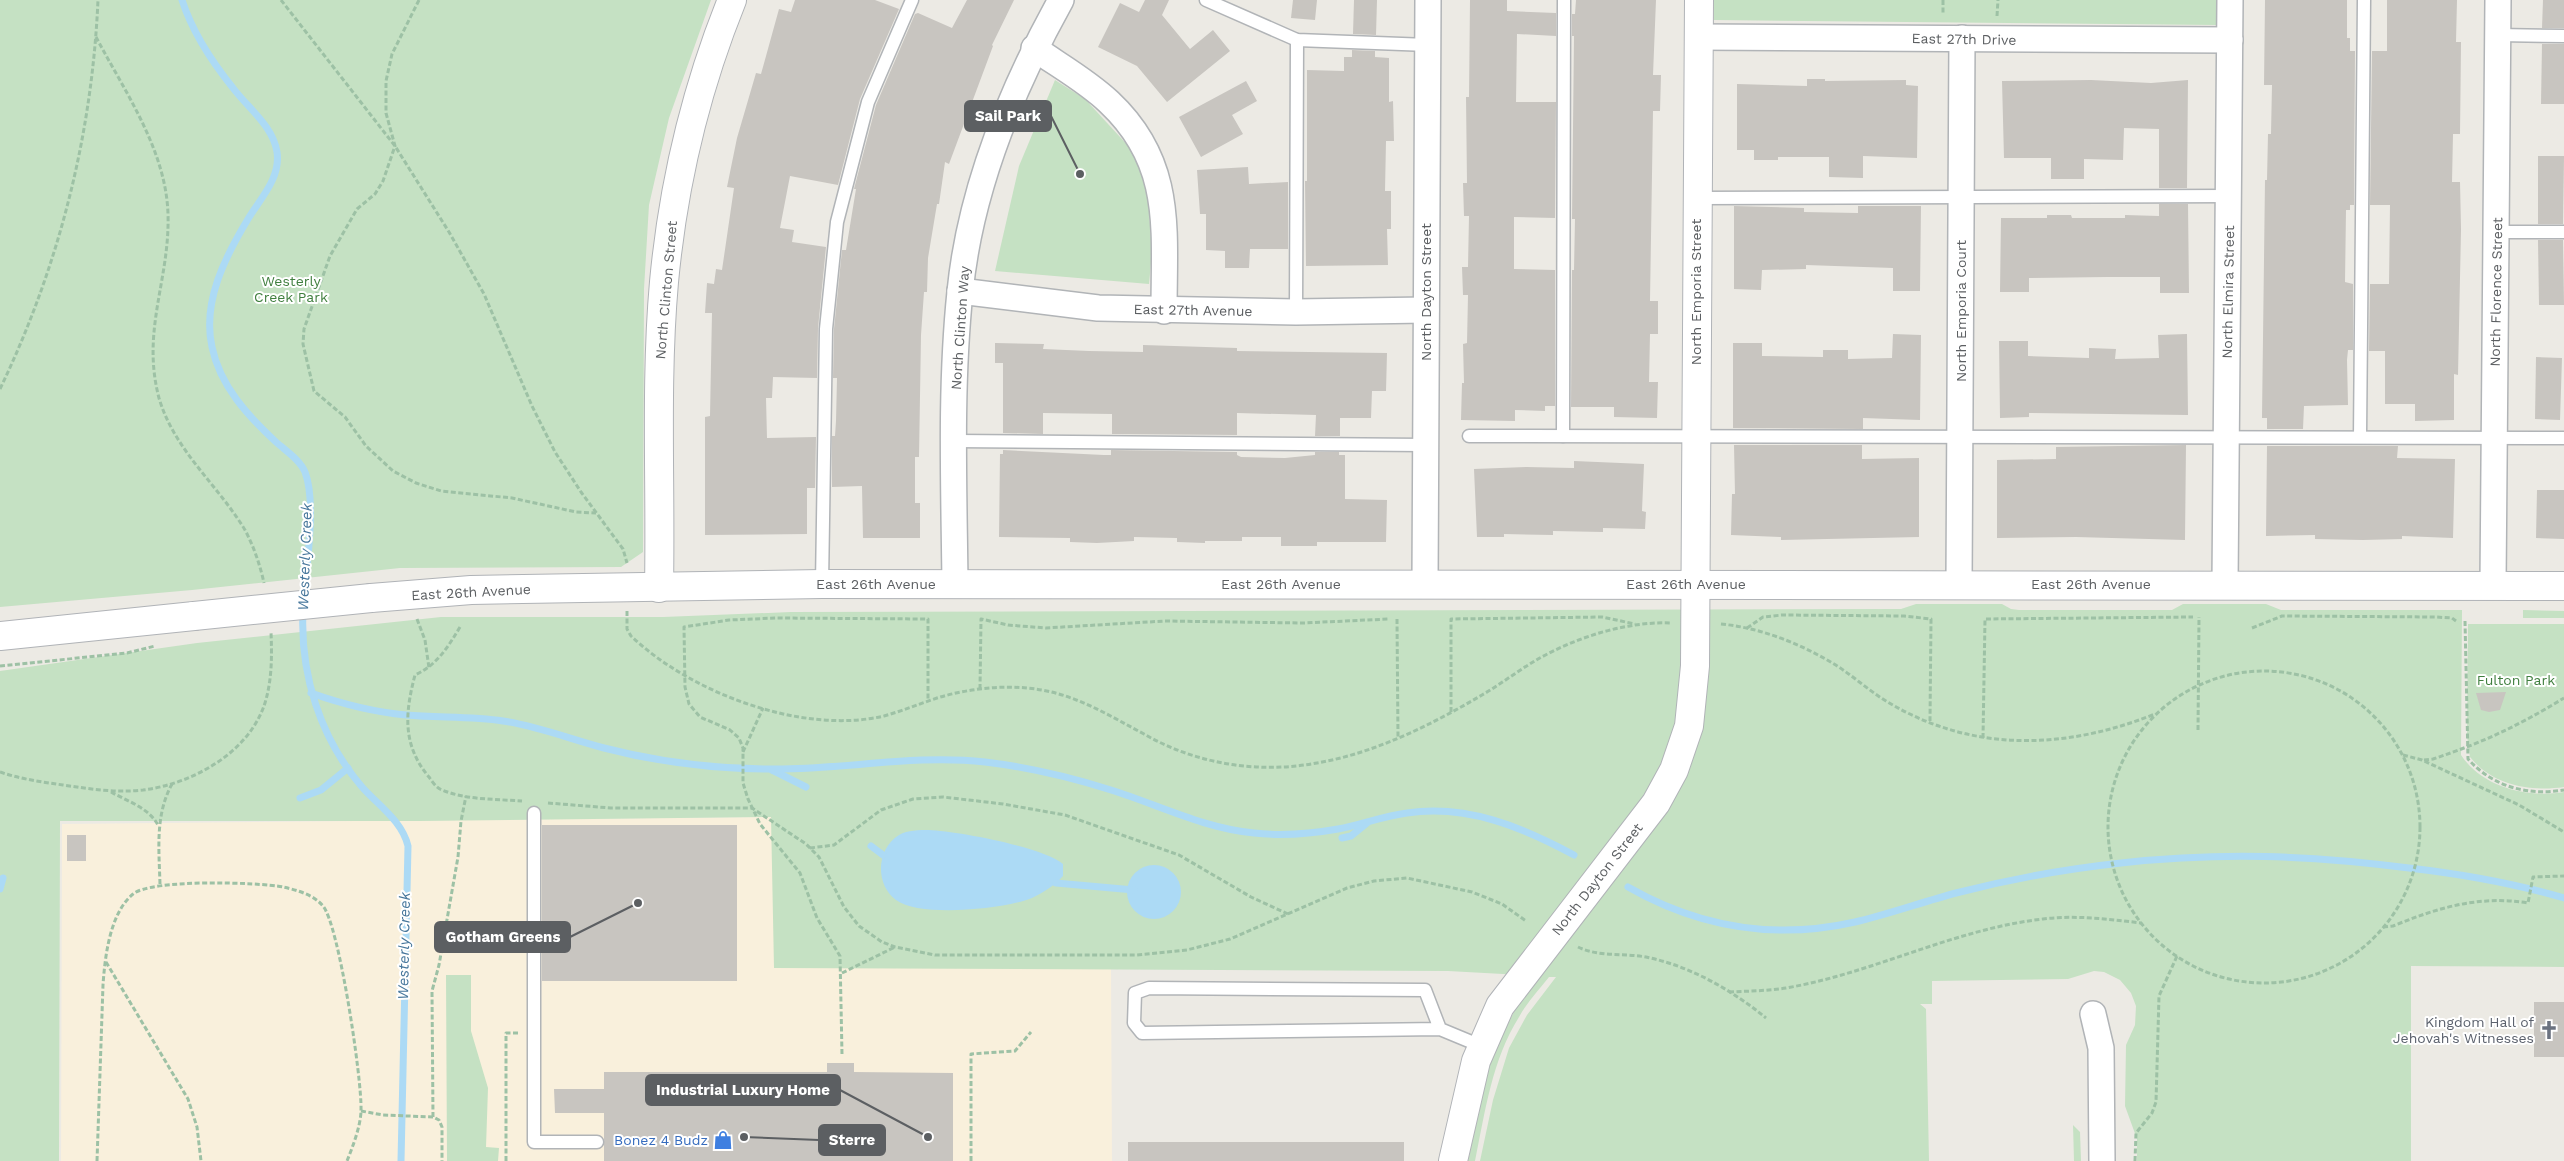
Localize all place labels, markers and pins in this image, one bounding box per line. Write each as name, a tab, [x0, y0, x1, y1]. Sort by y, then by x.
callout: Sail Park	[965, 101, 1051, 131]
callout: Gotham Greens	[435, 922, 570, 952]
place label: Kingdom Hall of Jehovah's Witnesses	[2393, 1014, 2534, 1046]
church icon: Kingdom Hall of Jehovah's Witnesses	[2538, 1019, 2560, 1041]
callout: Industrial Luxury Home	[646, 1075, 840, 1105]
callout: Sterre	[819, 1125, 885, 1155]
shop icon: Bonez 4 Budz	[712, 1129, 734, 1151]
place label: Bonez 4 Budz	[614, 1132, 708, 1148]

